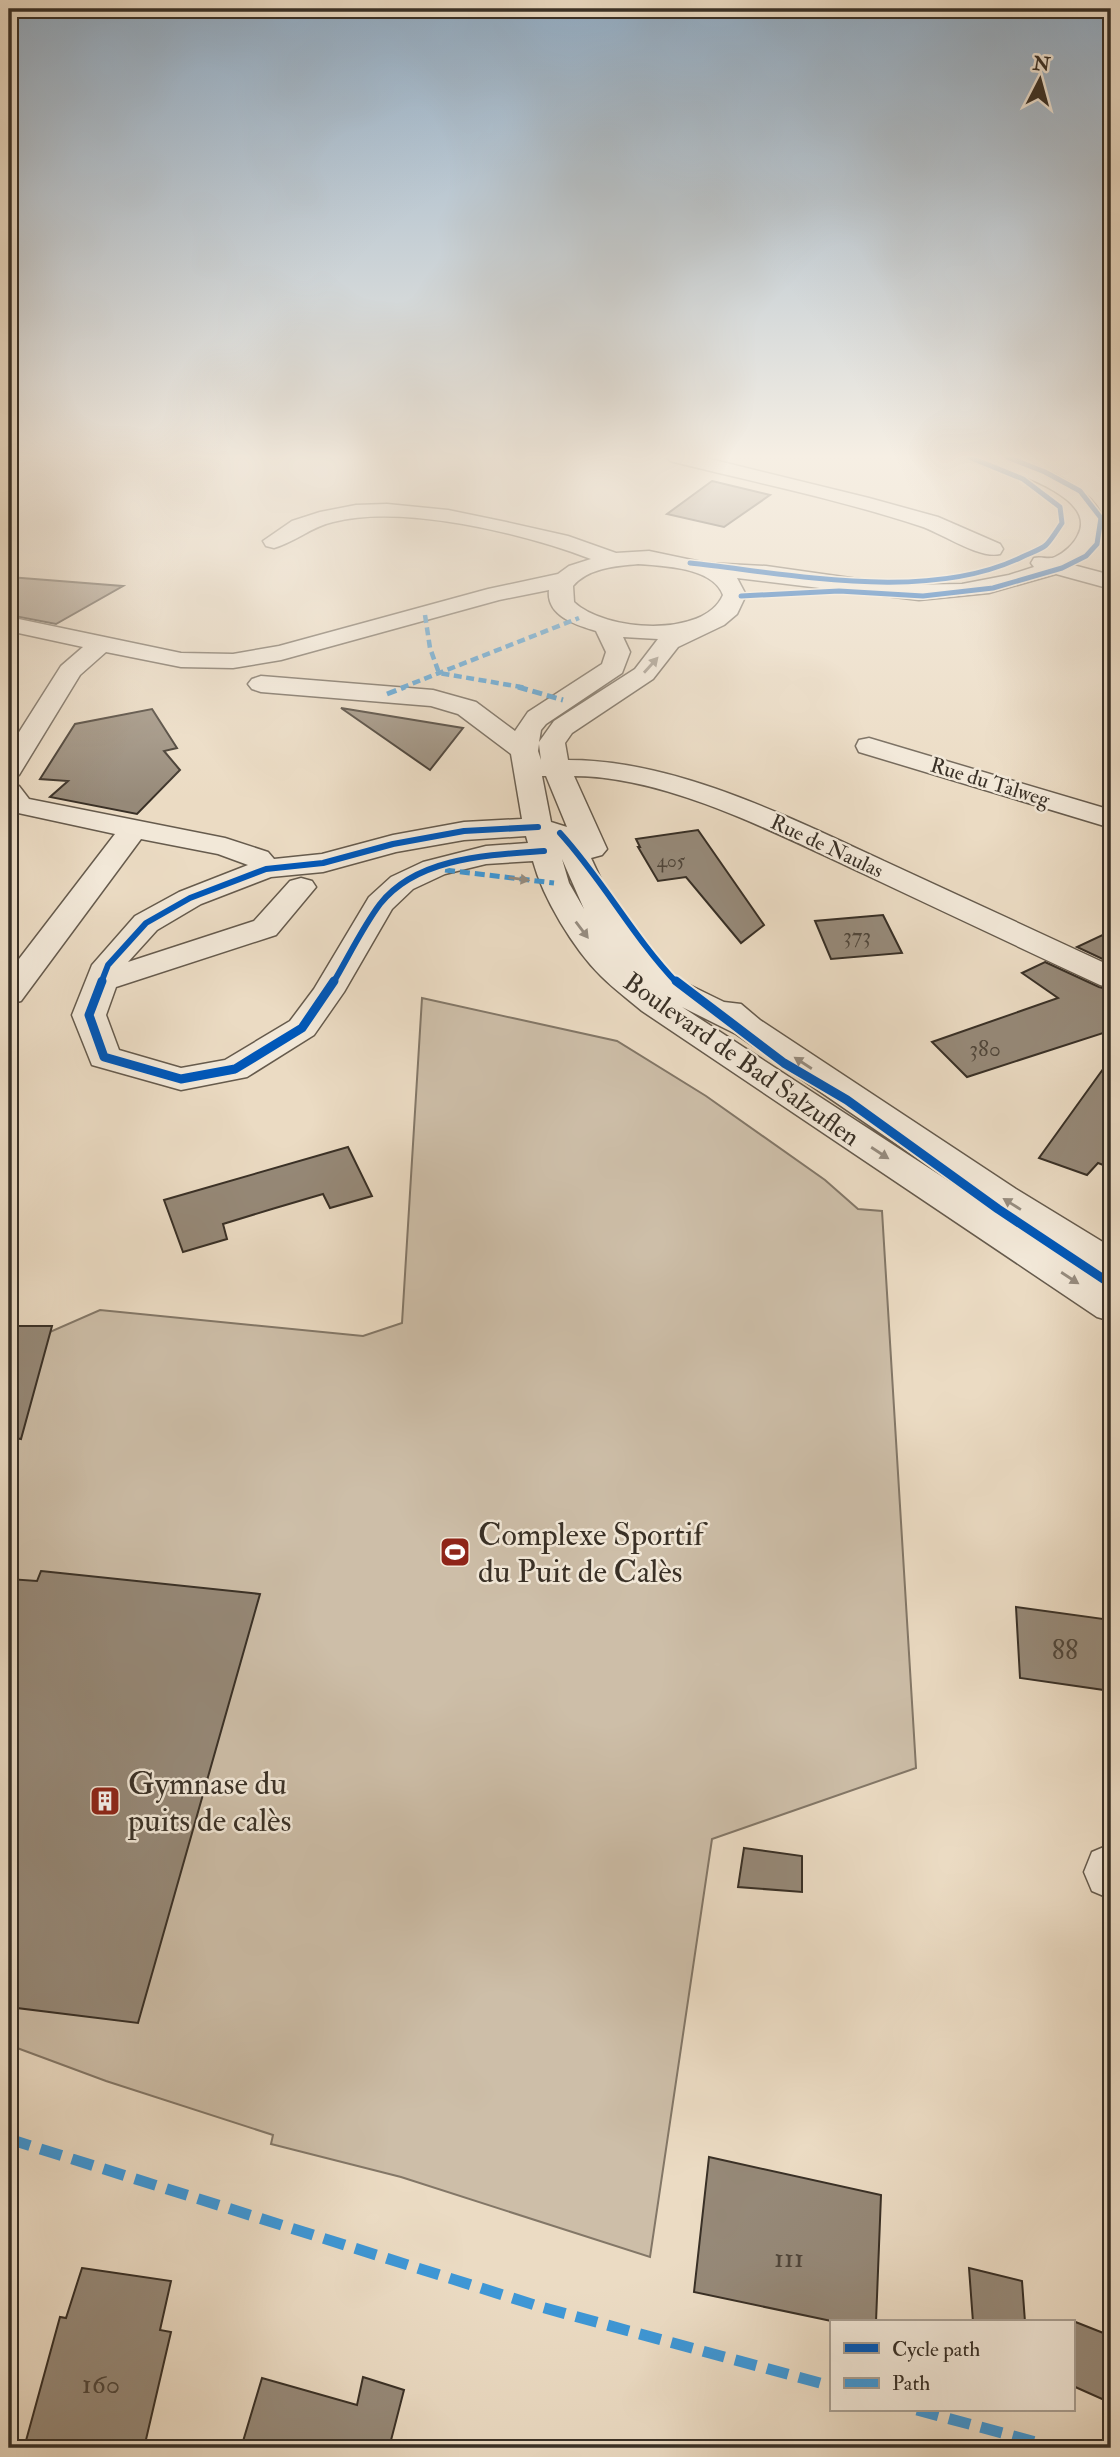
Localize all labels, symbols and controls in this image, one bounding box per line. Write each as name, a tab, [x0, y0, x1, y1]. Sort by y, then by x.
north arrow	[1004, 46, 1074, 116]
text: N	[1031, 51, 1052, 77]
one-way arrow	[643, 656, 659, 674]
street label: Rue du Talweg	[927, 752, 1054, 814]
street label: Rue de Naulas	[766, 809, 888, 884]
house number: 405	[657, 849, 686, 873]
one-way arrow	[508, 874, 530, 885]
one-way arrow	[575, 921, 589, 939]
house number: 373	[843, 921, 871, 950]
street label: Boulevard de Bad Salzuflen	[617, 966, 866, 1153]
house number: 380	[969, 1034, 1001, 1063]
one-way arrow	[793, 1057, 812, 1070]
one-way arrow	[871, 1146, 889, 1160]
one-way arrow	[1002, 1197, 1021, 1210]
one-way arrow	[1060, 1272, 1079, 1285]
place label: Complexe Sportif du Puit de Calès	[478, 1515, 708, 1592]
sports icon: Complexe Sportif du Puit de Calès	[438, 1535, 472, 1569]
house number: 88	[1052, 1633, 1078, 1668]
place label: Gymnase du puits de calès	[127, 1764, 291, 1841]
building icon: Gymnase du puits de calès	[88, 1784, 122, 1818]
house number: 111	[774, 2241, 804, 2276]
legend	[830, 2320, 1074, 2412]
text: Cycle path	[892, 2336, 980, 2363]
house number: 160	[82, 2367, 120, 2402]
text: Path	[892, 2370, 930, 2397]

